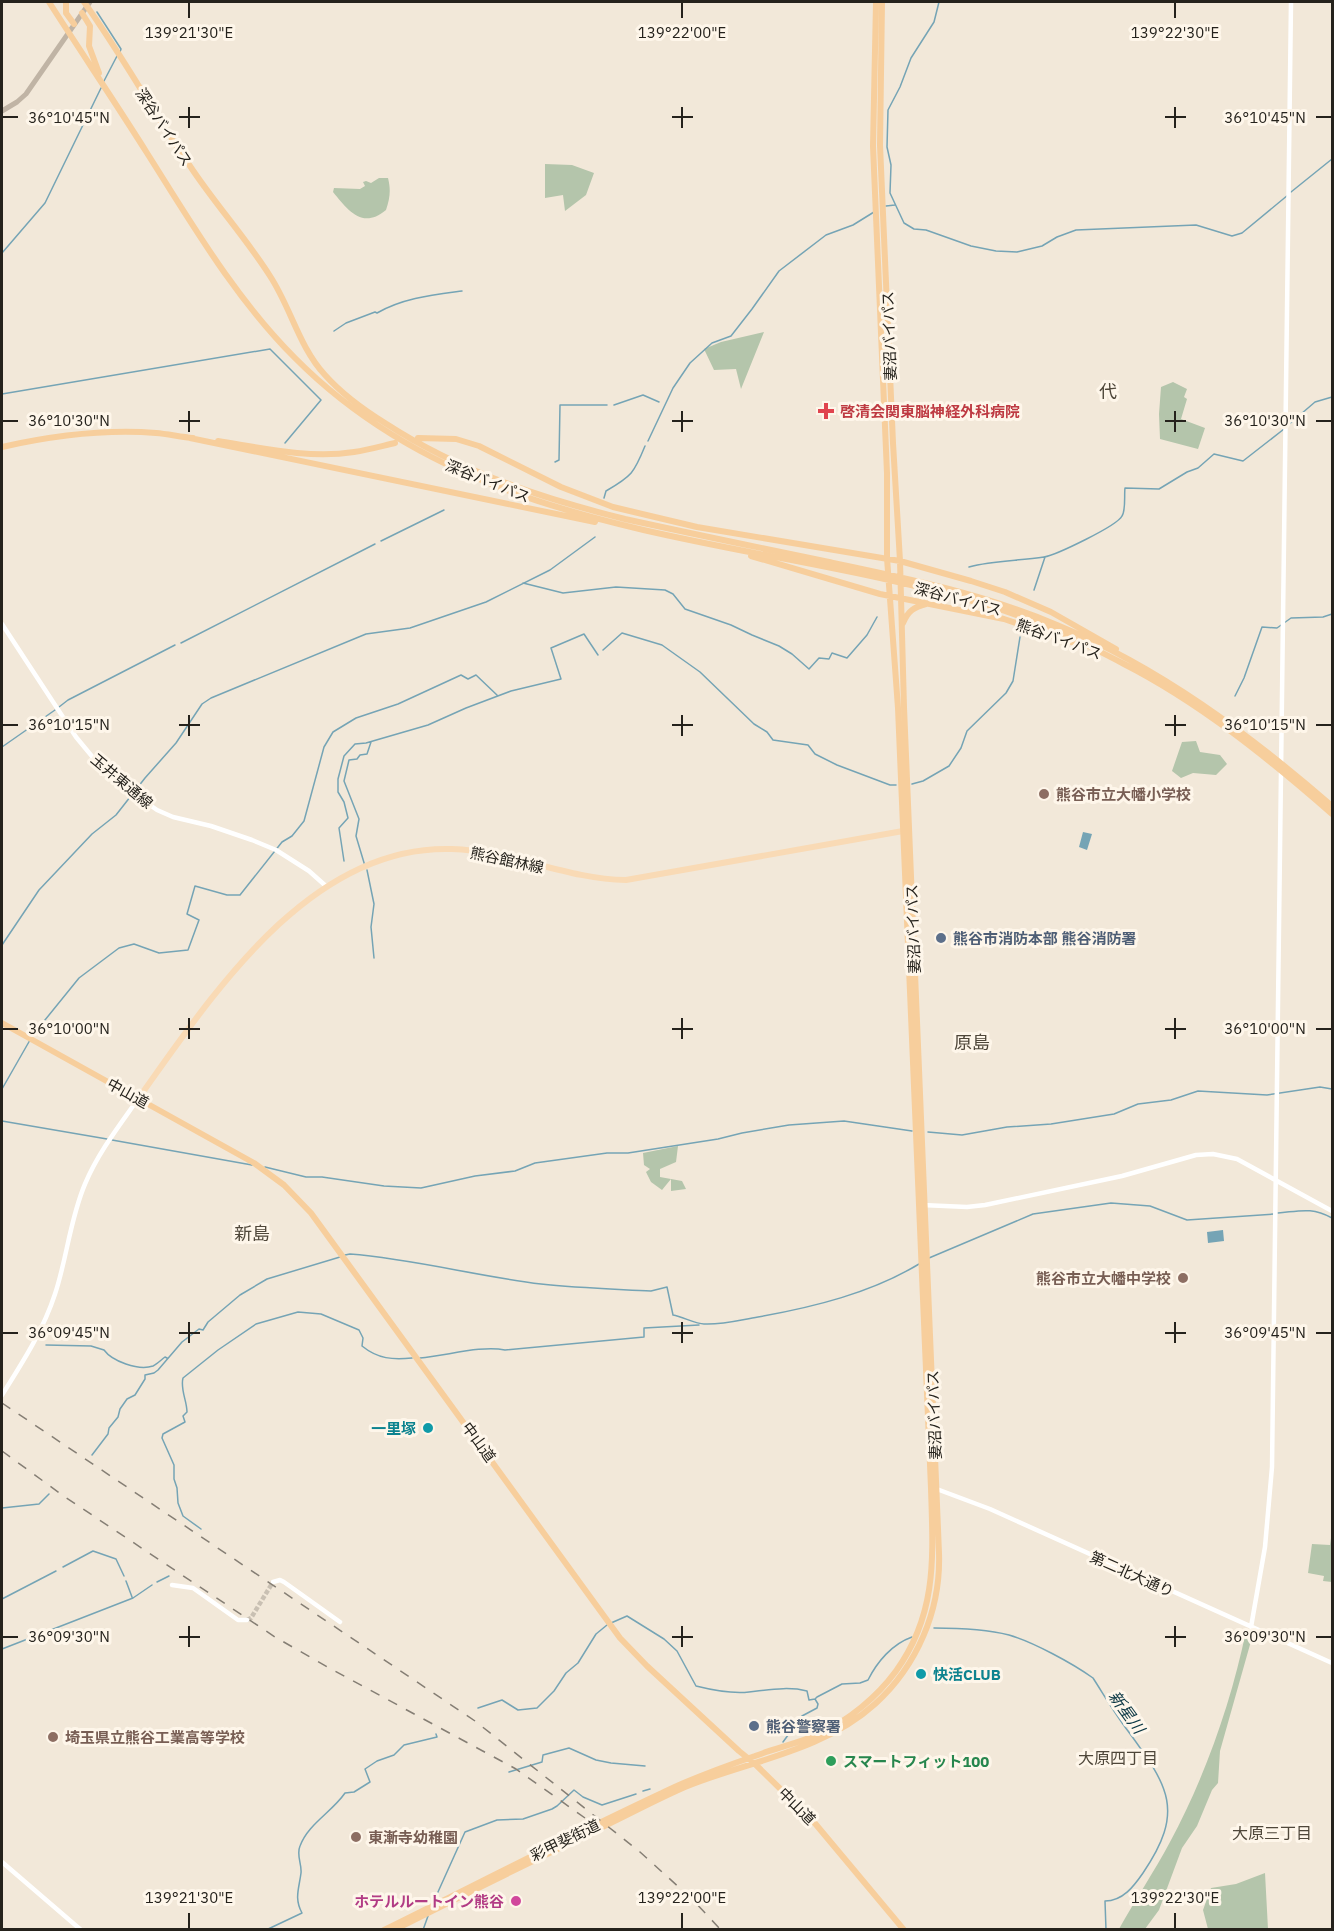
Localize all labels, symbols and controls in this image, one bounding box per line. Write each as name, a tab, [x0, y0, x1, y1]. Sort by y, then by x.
text: 139°21'30"E	[145, 23, 233, 42]
text: 139°22'00"E	[638, 23, 726, 42]
text: 139°22'30"E	[1131, 23, 1219, 42]
street label: 深谷バイパス	[132, 84, 196, 170]
text: 36°10'45"N	[28, 108, 110, 127]
text: 36°10'45"N	[1224, 108, 1306, 127]
street label: 妻沼バイパス	[878, 291, 900, 381]
district label: 代	[1099, 380, 1117, 403]
marker: 啓清会関東脳神経外科病院	[817, 402, 835, 420]
place label: 啓清会関東脳神経外科病院	[840, 402, 1020, 421]
text: 36°10'30"N	[28, 411, 110, 430]
text: 36°10'30"N	[1224, 411, 1306, 430]
street label: 深谷バイパス	[443, 455, 533, 507]
street label: 深谷バイパス	[912, 578, 1004, 620]
street label: 熊谷バイパス	[1014, 615, 1104, 663]
text: 36°10'15"N	[28, 715, 110, 734]
text: 36°10'15"N	[1224, 715, 1306, 734]
street label: 玉井東通線	[87, 750, 157, 812]
place label: 熊谷市立大幡小学校	[1056, 785, 1191, 804]
marker: 熊谷市立大幡小学校	[1037, 787, 1051, 801]
street label: 熊谷館林線	[468, 843, 546, 877]
street label: 妻沼バイパス	[902, 884, 924, 974]
place label: 熊谷市消防本部 熊谷消防署	[953, 929, 1137, 948]
marker: 熊谷市消防本部 熊谷消防署	[934, 931, 948, 945]
text: 36°10'00"N	[28, 1019, 110, 1038]
text: 36°10'00"N	[1224, 1019, 1306, 1038]
district label: 原島	[954, 1031, 990, 1054]
street label: 中山道	[104, 1074, 152, 1112]
district label: 新島	[234, 1222, 270, 1245]
place label: 熊谷市立大幡中学校	[1036, 1269, 1171, 1288]
marker: 熊谷市立大幡中学校	[1176, 1271, 1190, 1285]
text: 36°09'45"N	[28, 1323, 110, 1342]
text: 36°09'45"N	[1224, 1323, 1306, 1342]
street label: 妻沼バイパス	[923, 1370, 945, 1460]
street label: 中山道	[458, 1418, 500, 1466]
place label: 一里塚	[371, 1419, 416, 1438]
marker: 一里塚	[421, 1421, 435, 1435]
street label: 第二北大通り	[1087, 1547, 1177, 1601]
text: 36°09'30"N	[28, 1627, 110, 1646]
text: 36°09'30"N	[1224, 1627, 1306, 1646]
place label: 快活CLUB	[933, 1665, 1001, 1684]
marker: 快活CLUB	[914, 1667, 928, 1681]
water label: 新星川	[1105, 1687, 1150, 1739]
place label: 熊谷警察署	[766, 1717, 841, 1736]
marker: 熊谷警察署	[747, 1719, 761, 1733]
place label: 埼玉県立熊谷工業高等学校	[65, 1728, 245, 1747]
marker: 埼玉県立熊谷工業高等学校	[46, 1730, 60, 1744]
district label: 大原四丁目	[1078, 1748, 1158, 1768]
place label: スマートフィット100	[843, 1752, 989, 1771]
marker: スマートフィット100	[824, 1754, 838, 1768]
street label: 中山道	[774, 1783, 820, 1829]
street label: 彩甲斐街道	[527, 1815, 603, 1865]
district label: 大原三丁目	[1232, 1823, 1312, 1843]
place label: 東漸寺幼稚園	[368, 1828, 458, 1847]
marker: 東漸寺幼稚園	[349, 1830, 363, 1844]
text: 139°21'30"E	[145, 1888, 233, 1907]
text: 139°22'00"E	[638, 1888, 726, 1907]
text: 139°22'30"E	[1131, 1888, 1219, 1907]
place label: ホテルルートイン熊谷	[354, 1892, 504, 1911]
marker: ホテルルートイン熊谷	[509, 1894, 523, 1908]

